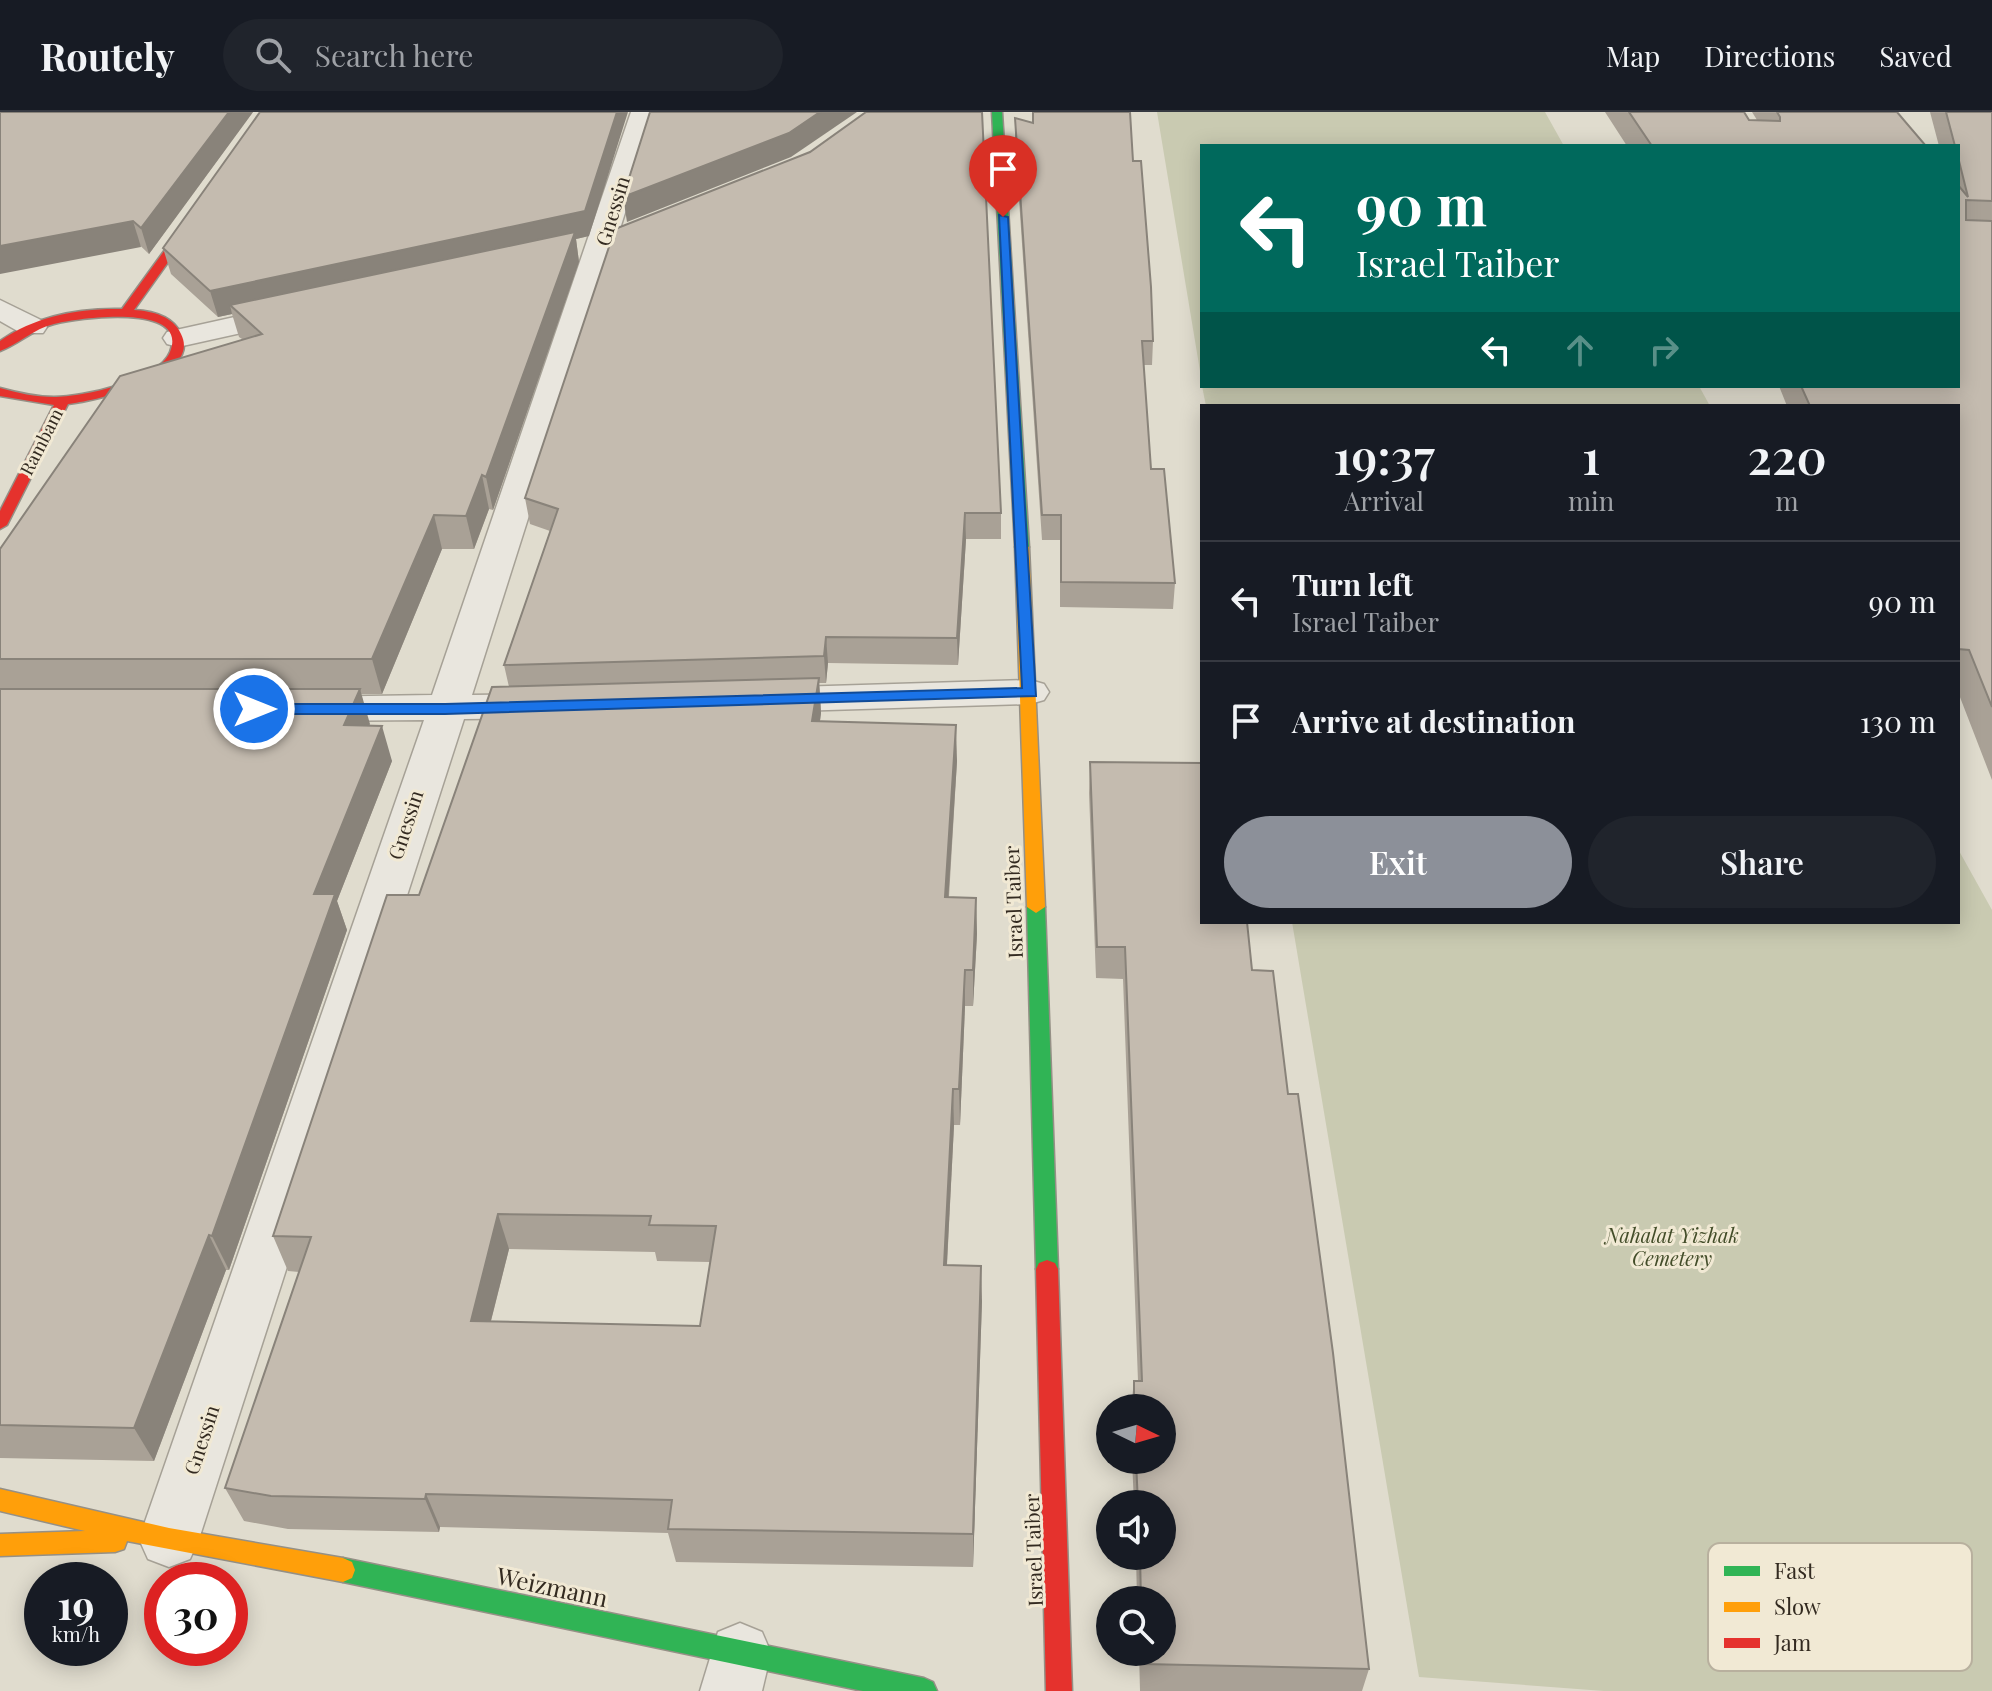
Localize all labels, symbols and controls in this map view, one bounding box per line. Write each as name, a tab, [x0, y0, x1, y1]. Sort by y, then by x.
search box	[223, 19, 783, 91]
text: Routely	[40, 30, 175, 81]
icon: search	[251, 33, 295, 77]
text: Search here	[315, 35, 473, 75]
text: Map	[1606, 37, 1660, 74]
text: Directions	[1704, 37, 1835, 74]
text: Saved	[1879, 37, 1952, 74]
pin	[969, 135, 1037, 217]
icon: arrive	[981, 147, 1025, 191]
text: 90 m	[1356, 166, 1487, 241]
street label: Gnessin	[588, 172, 635, 249]
icon: left	[1224, 176, 1328, 280]
text: Israel Taiber	[1356, 238, 1560, 286]
icon: left	[1474, 328, 1518, 372]
icon: ahead	[1558, 328, 1602, 372]
icon: right	[1642, 328, 1686, 372]
street label: Rambam	[14, 404, 68, 479]
text: 19:37	[1333, 423, 1435, 487]
text: 1	[1582, 423, 1600, 487]
text: 220	[1748, 423, 1827, 487]
text: Arrival	[1344, 483, 1424, 518]
text: min	[1568, 483, 1614, 518]
text: m	[1776, 483, 1799, 518]
text: Turn left	[1292, 564, 1413, 604]
icon: left	[1224, 579, 1268, 623]
text: 90 m	[1869, 581, 1936, 621]
text: Israel Taiber	[1292, 604, 1439, 639]
position arrow	[212, 667, 296, 751]
icon: arrive	[1224, 699, 1268, 743]
text: Arrive at destination	[1292, 701, 1575, 741]
text: 130 m	[1860, 701, 1936, 741]
street label: Gnessin	[381, 786, 429, 863]
button: Exit	[1224, 816, 1572, 908]
button: Share	[1588, 816, 1936, 908]
street label: Israel Taiber	[997, 845, 1028, 959]
park label: Nahalat Yizhak Cemetery	[1603, 1221, 1739, 1271]
north arrow	[1096, 1394, 1176, 1474]
map controls	[1096, 1394, 1176, 1666]
street label: Gnessin	[177, 1401, 225, 1478]
button: sound	[1096, 1490, 1176, 1570]
street label: Israel Taiber	[1017, 1493, 1048, 1607]
legend	[1708, 1543, 1972, 1671]
text: Fast	[1774, 1555, 1816, 1585]
street label: Weizmann	[493, 1558, 611, 1613]
speed limit sign: 30	[144, 1562, 248, 1666]
text: 19	[57, 1577, 95, 1630]
button: search	[1096, 1586, 1176, 1666]
text: Slow	[1774, 1591, 1821, 1621]
text: km/h	[52, 1620, 100, 1647]
text: Jam	[1773, 1627, 1812, 1657]

